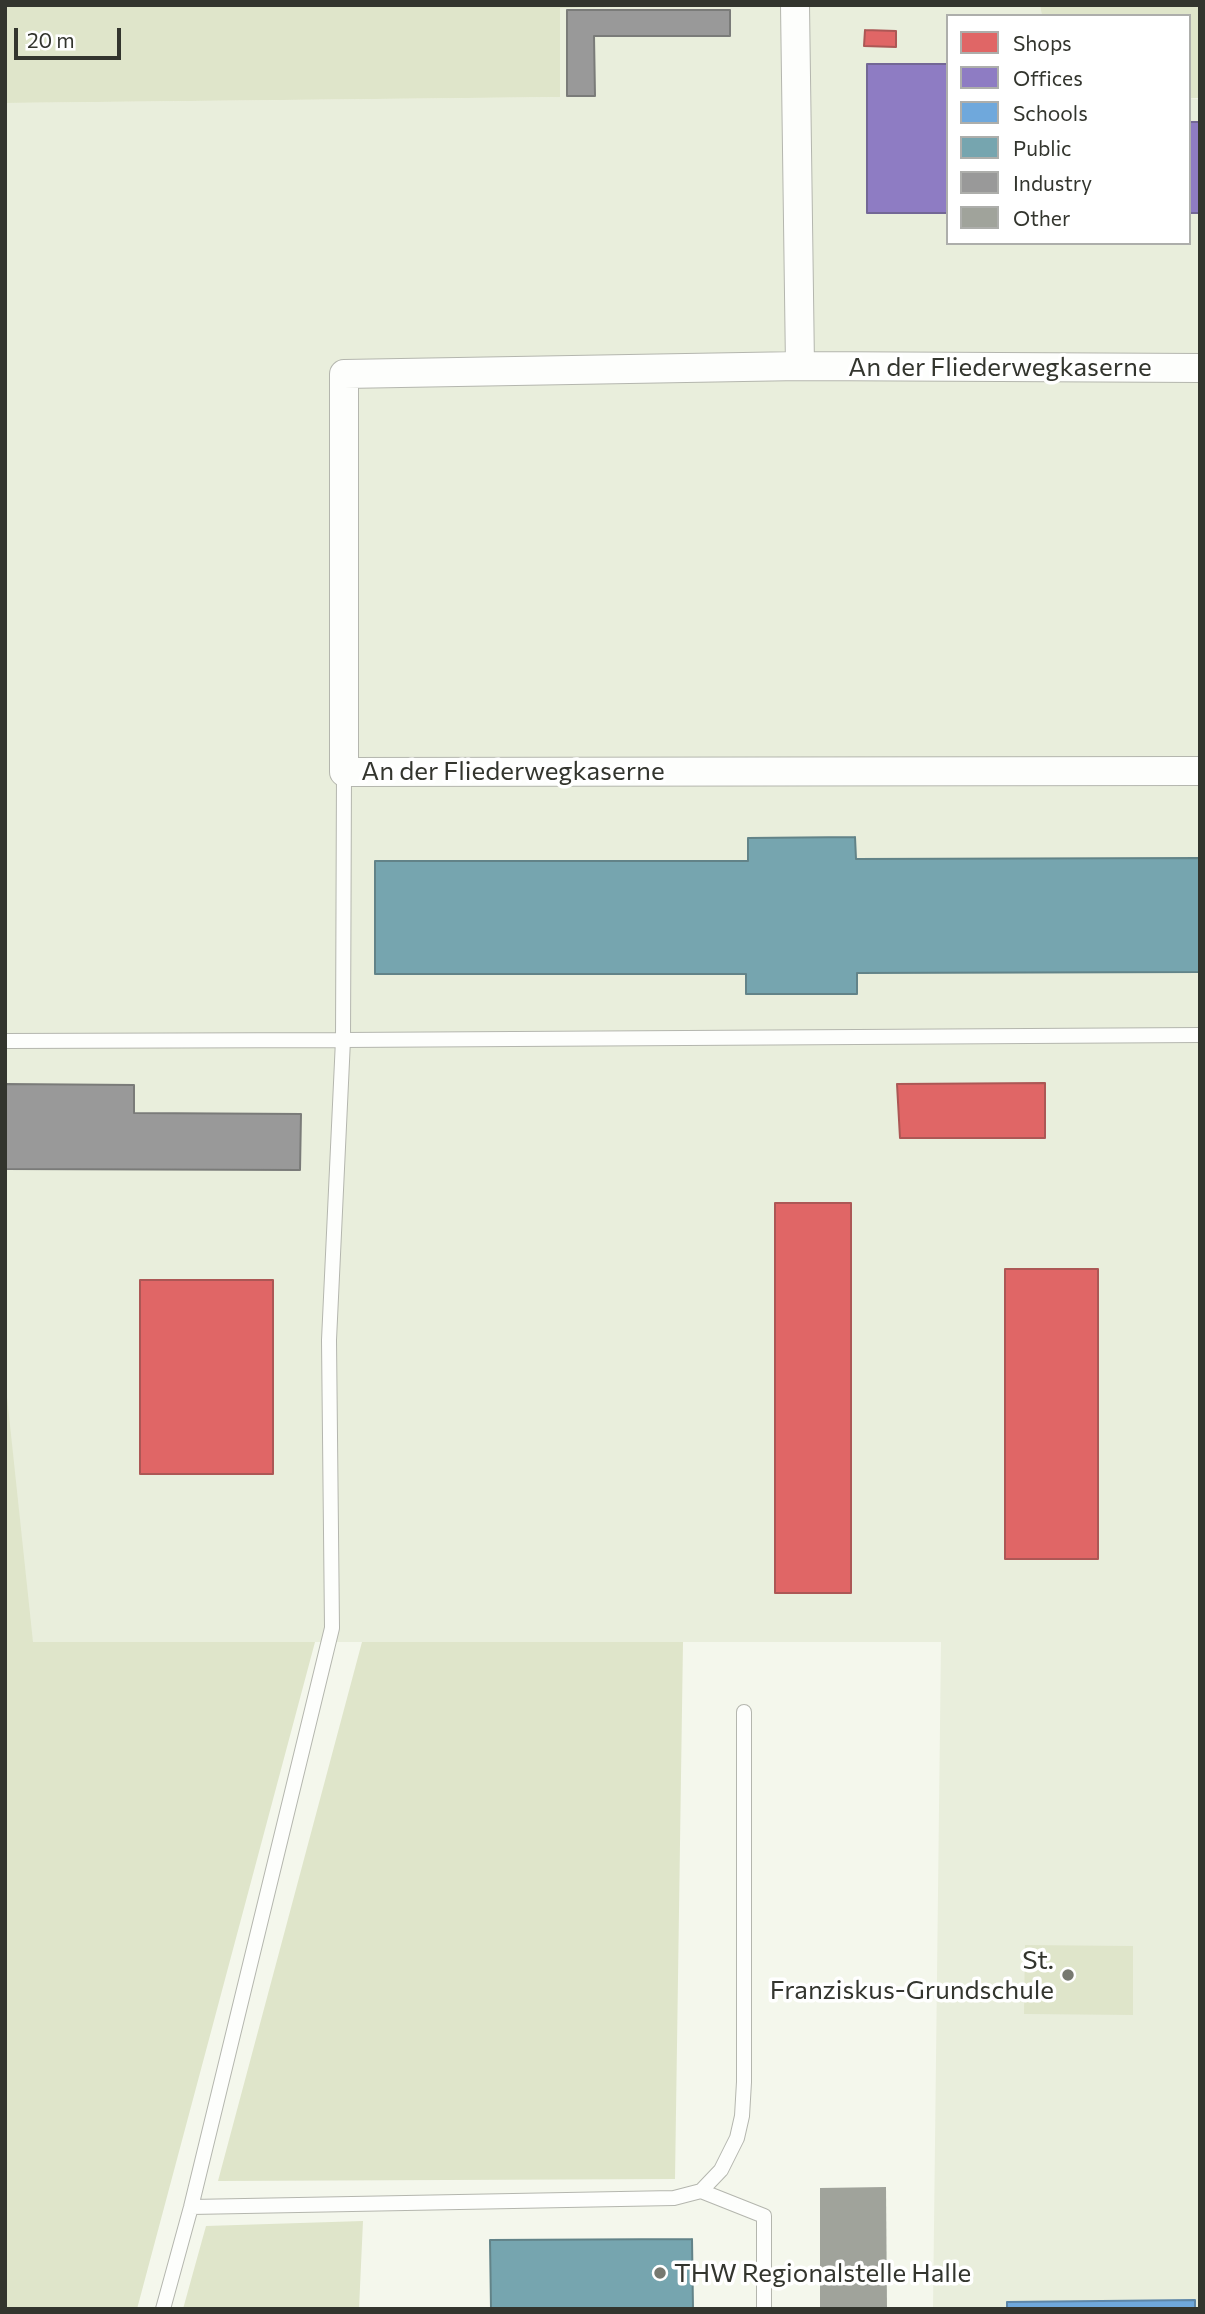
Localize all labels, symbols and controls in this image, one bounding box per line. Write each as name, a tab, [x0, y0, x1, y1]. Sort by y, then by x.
scale bar	[18, 14, 124, 58]
legend	[946, 14, 1191, 245]
text: 20 m	[27, 27, 75, 52]
text: Shops	[1013, 30, 1072, 55]
text: Offices	[1013, 65, 1083, 90]
text: Schools	[1013, 100, 1088, 125]
text: Public	[1013, 135, 1071, 160]
text: Industry	[1013, 170, 1092, 195]
text: Other	[1013, 205, 1070, 230]
street label: An der Fliederwegkaserne	[848, 351, 1152, 383]
street label: An der Fliederwegkaserne	[361, 755, 665, 787]
place label: St. Franziskus-Grundschule	[770, 1944, 1054, 2006]
marker: St. Franziskus-Grundschule	[1060, 1967, 1076, 1983]
place label: THW Regionalstelle Halle	[674, 2257, 971, 2289]
marker: THW Regionalstelle Halle	[652, 2265, 668, 2281]

